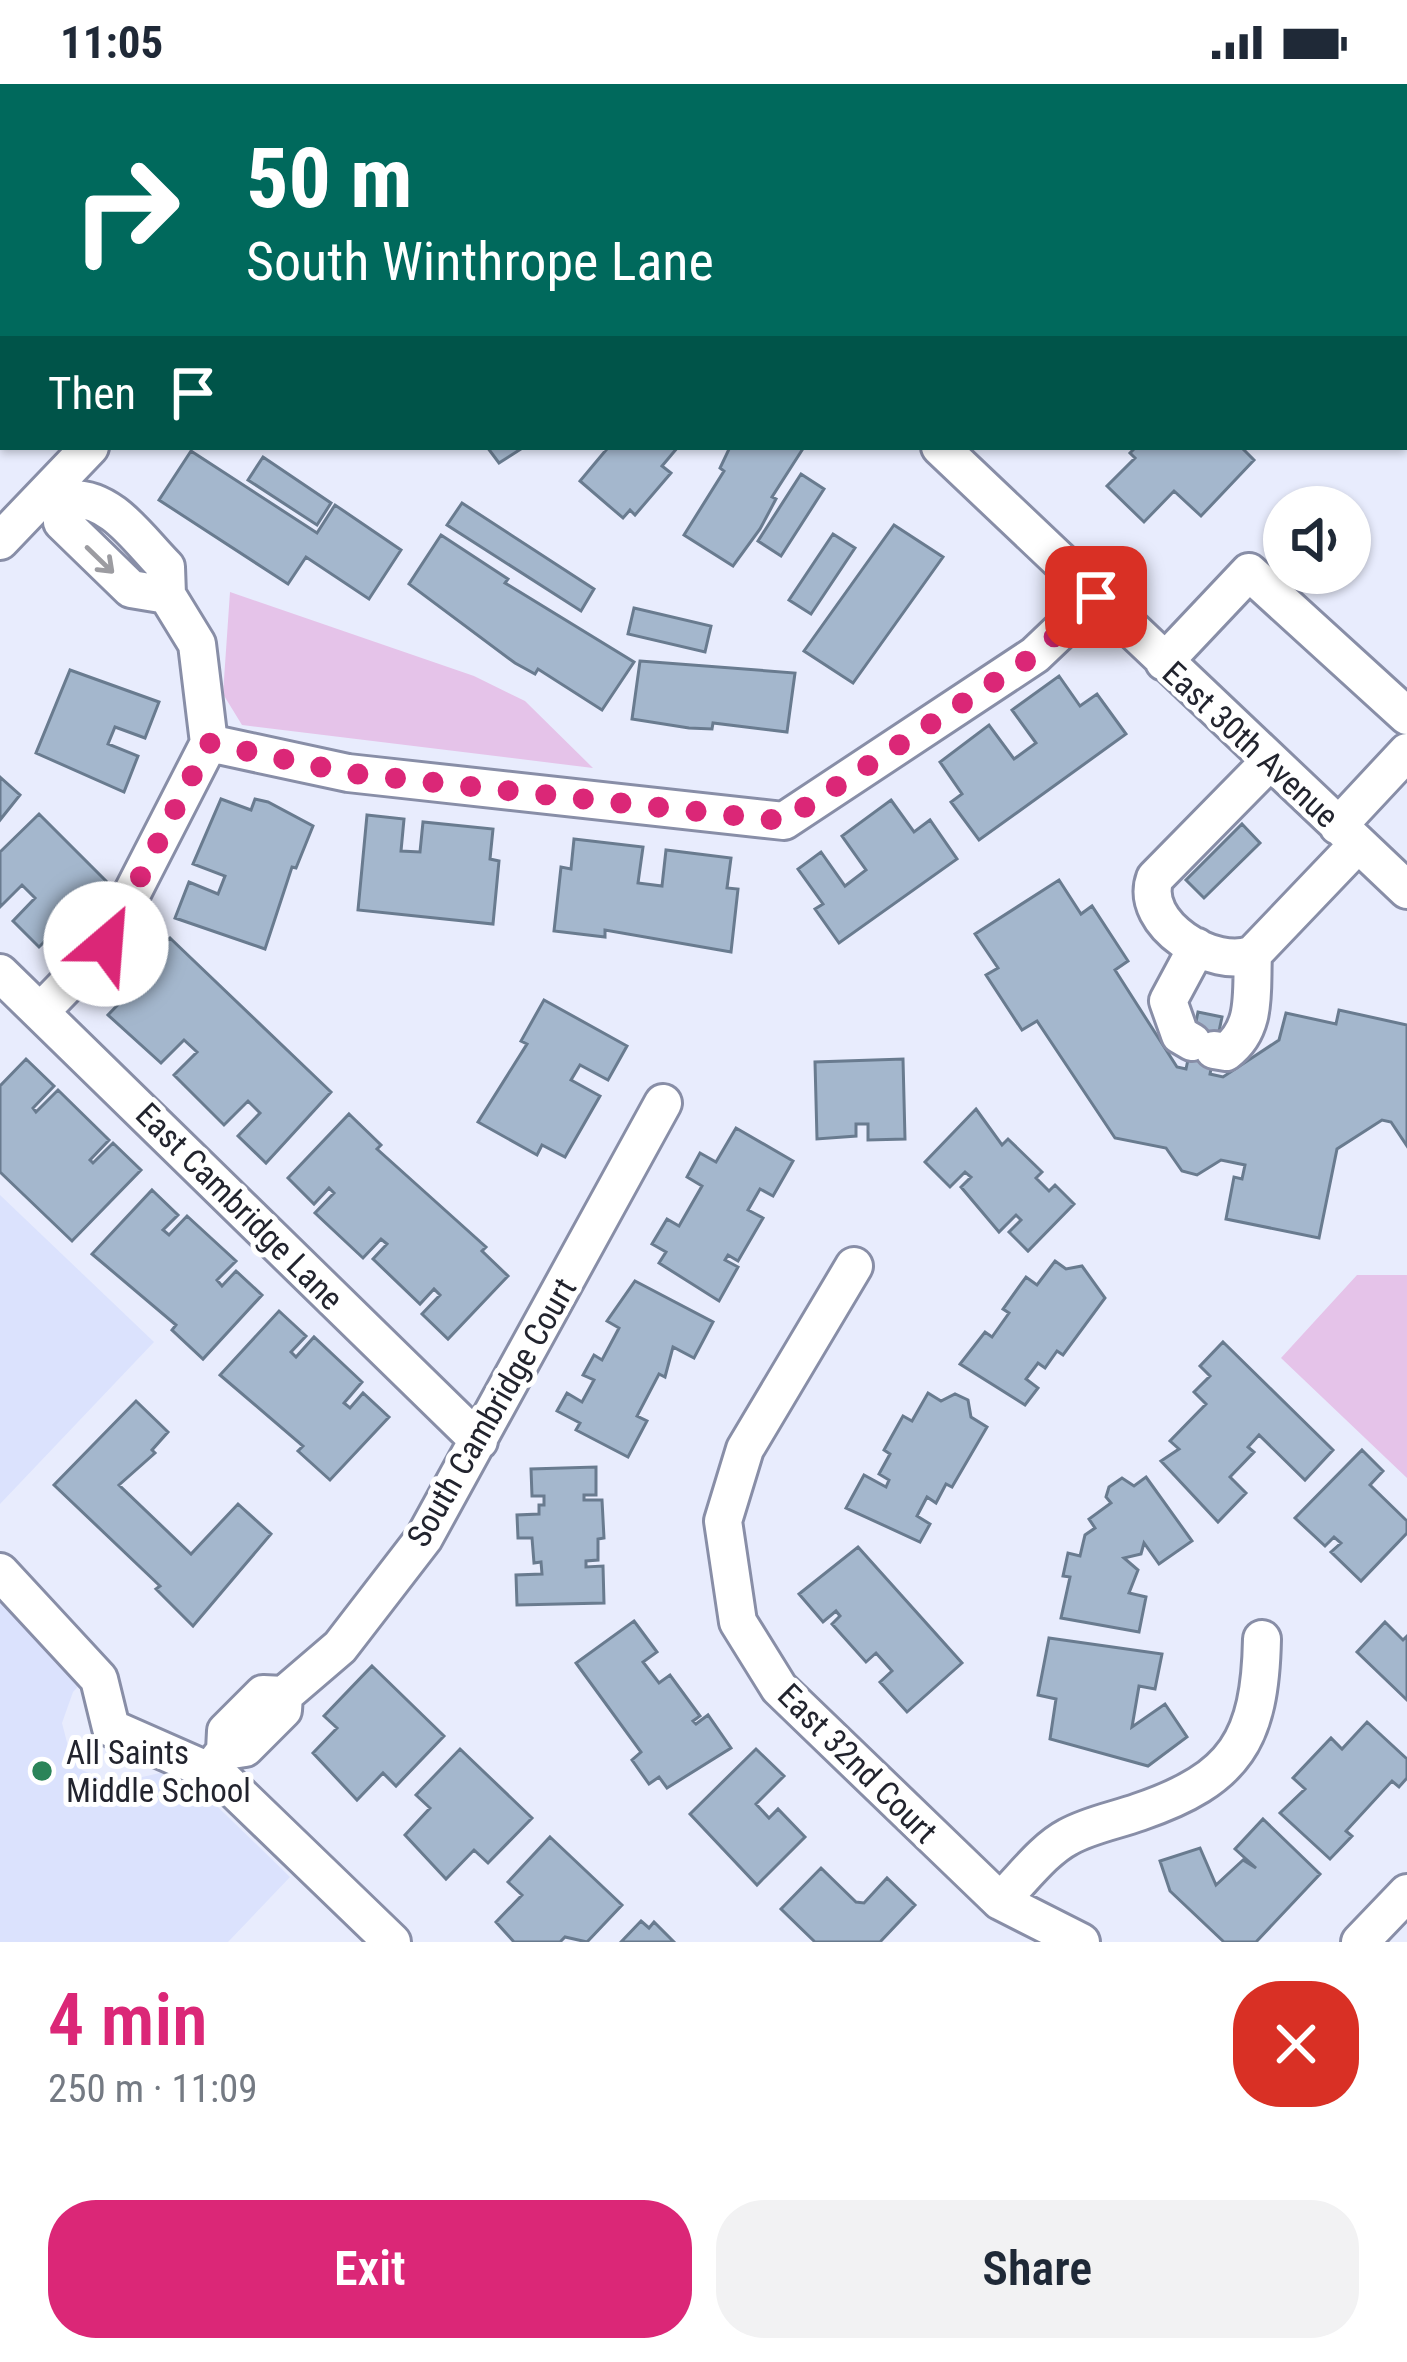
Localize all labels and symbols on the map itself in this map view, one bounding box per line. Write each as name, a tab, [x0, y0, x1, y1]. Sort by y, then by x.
one-way arrow	[85, 545, 114, 573]
pin	[1045, 546, 1147, 648]
street label: East 30th Avenue	[1155, 653, 1346, 836]
position arrow	[43, 881, 169, 1007]
street label: East Cambridge Lane	[128, 1095, 351, 1318]
street label: South Cambridge Court	[399, 1271, 584, 1554]
street label: East 32nd Court	[770, 1676, 945, 1851]
place label: All Saints Middle School	[66, 1733, 251, 1810]
marker: All Saints Middle School	[29, 1758, 55, 1784]

